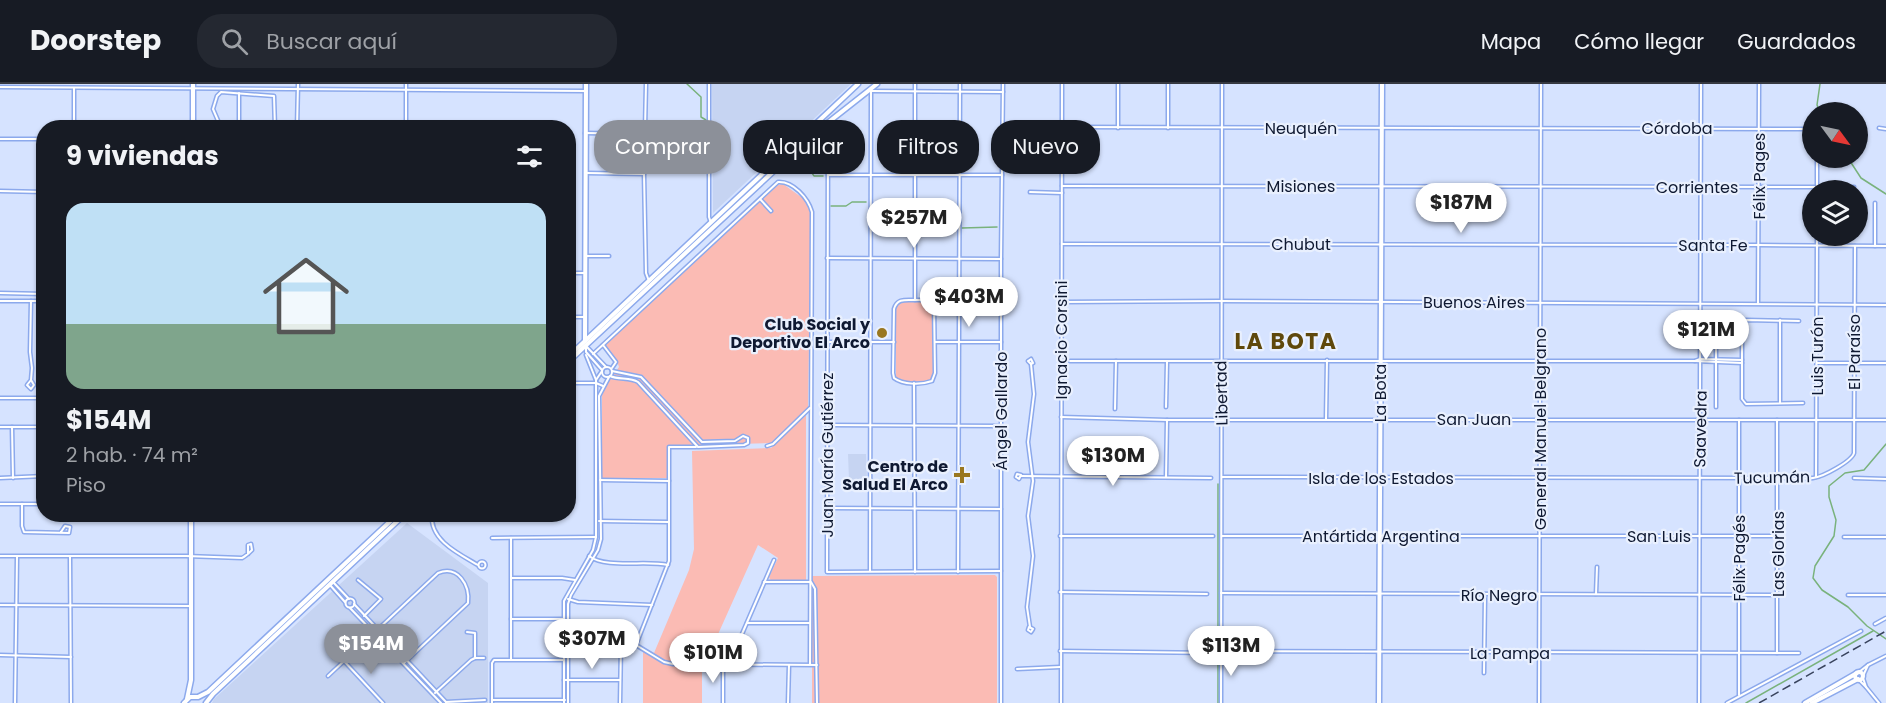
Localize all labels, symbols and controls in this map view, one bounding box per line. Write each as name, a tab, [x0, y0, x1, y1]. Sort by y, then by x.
search box	[197, 14, 617, 68]
text: Doorstep	[30, 21, 161, 60]
icon: search	[218, 25, 251, 58]
text: Buscar aquí	[266, 26, 397, 57]
text: Mapa	[1481, 27, 1541, 56]
text: Cómo llegar	[1574, 27, 1704, 56]
text: Guardados	[1737, 27, 1856, 56]
north arrow	[1802, 102, 1868, 168]
map controls	[1802, 102, 1868, 246]
street label: Neuquén	[1265, 117, 1337, 140]
street label: Córdoba	[1641, 117, 1713, 140]
chip: Comprar	[594, 120, 731, 174]
chip: Alquilar	[743, 120, 865, 174]
chip: Filtros	[877, 120, 979, 174]
chip: Nuevo	[991, 120, 1100, 174]
street label: Félix Pages	[1748, 133, 1771, 219]
text: 9 viviendas	[66, 138, 219, 174]
icon: filters	[513, 140, 546, 173]
street label: Misiones	[1267, 175, 1335, 198]
street label: Corrientes	[1656, 176, 1738, 199]
button: layers	[1802, 180, 1868, 246]
pin: $187M	[1419, 183, 1503, 234]
text: $187M	[1430, 188, 1492, 216]
pin: $257M	[872, 198, 956, 249]
text: $257M	[881, 203, 947, 231]
street label: Chubut	[1271, 233, 1331, 256]
street label: Santa Fe	[1678, 234, 1748, 257]
icon: home	[252, 242, 360, 350]
pin: $403M	[927, 277, 1011, 328]
street label: Ignacio Corsini	[1050, 281, 1073, 400]
text: $403M	[934, 282, 1004, 310]
street label: Buenos Aires	[1423, 291, 1525, 314]
pin: $121M	[1664, 310, 1748, 361]
place label: Club Social y Deportivo El Arco	[731, 313, 871, 354]
street label: El Paraíso	[1843, 314, 1866, 390]
text: $121M	[1677, 315, 1735, 343]
street label: Luis Turón	[1806, 316, 1829, 396]
marker: Club Social y Deportivo El Arco	[875, 326, 889, 340]
district label: LA BOTA	[1235, 326, 1337, 357]
street label: General Manuel Belgrano	[1529, 328, 1552, 530]
street label: Ángel Gallardo	[990, 352, 1013, 470]
street label: Libertad	[1209, 360, 1234, 426]
street label: La Bota	[1369, 364, 1392, 422]
street label: Juan María Gutiérrez	[816, 372, 839, 538]
street label: Saavedra	[1688, 390, 1713, 468]
text: $154M	[66, 402, 151, 438]
street label: San Juan	[1437, 408, 1511, 431]
pin: $130M	[1071, 436, 1155, 487]
text: 2 hab. · 74 m²	[66, 441, 198, 469]
text: $130M	[1081, 441, 1145, 469]
place label: Centro de Salud El Arco	[842, 455, 948, 496]
street label: Tucumán	[1734, 465, 1810, 490]
marker: Centro de Salud El Arco	[953, 466, 971, 484]
street label: Isla de los Estados	[1308, 467, 1454, 490]
text: Piso	[66, 471, 106, 499]
street label: Las Glorias	[1767, 511, 1790, 597]
street label: Félix Pagés	[1728, 515, 1751, 601]
street label: Antártida Argentina	[1302, 525, 1460, 548]
street label: San Luis	[1627, 525, 1691, 548]
street label: Río Negro	[1461, 584, 1537, 607]
pin: $307M	[550, 619, 634, 670]
pin: $154M	[329, 624, 413, 675]
text: $307M	[558, 624, 626, 652]
pin: $113M	[1189, 626, 1273, 677]
text: $154M	[338, 629, 404, 657]
text: $113M	[1202, 631, 1260, 659]
pin: $101M	[671, 633, 755, 684]
text: $101M	[683, 638, 743, 666]
street label: La Pampa	[1470, 642, 1550, 665]

